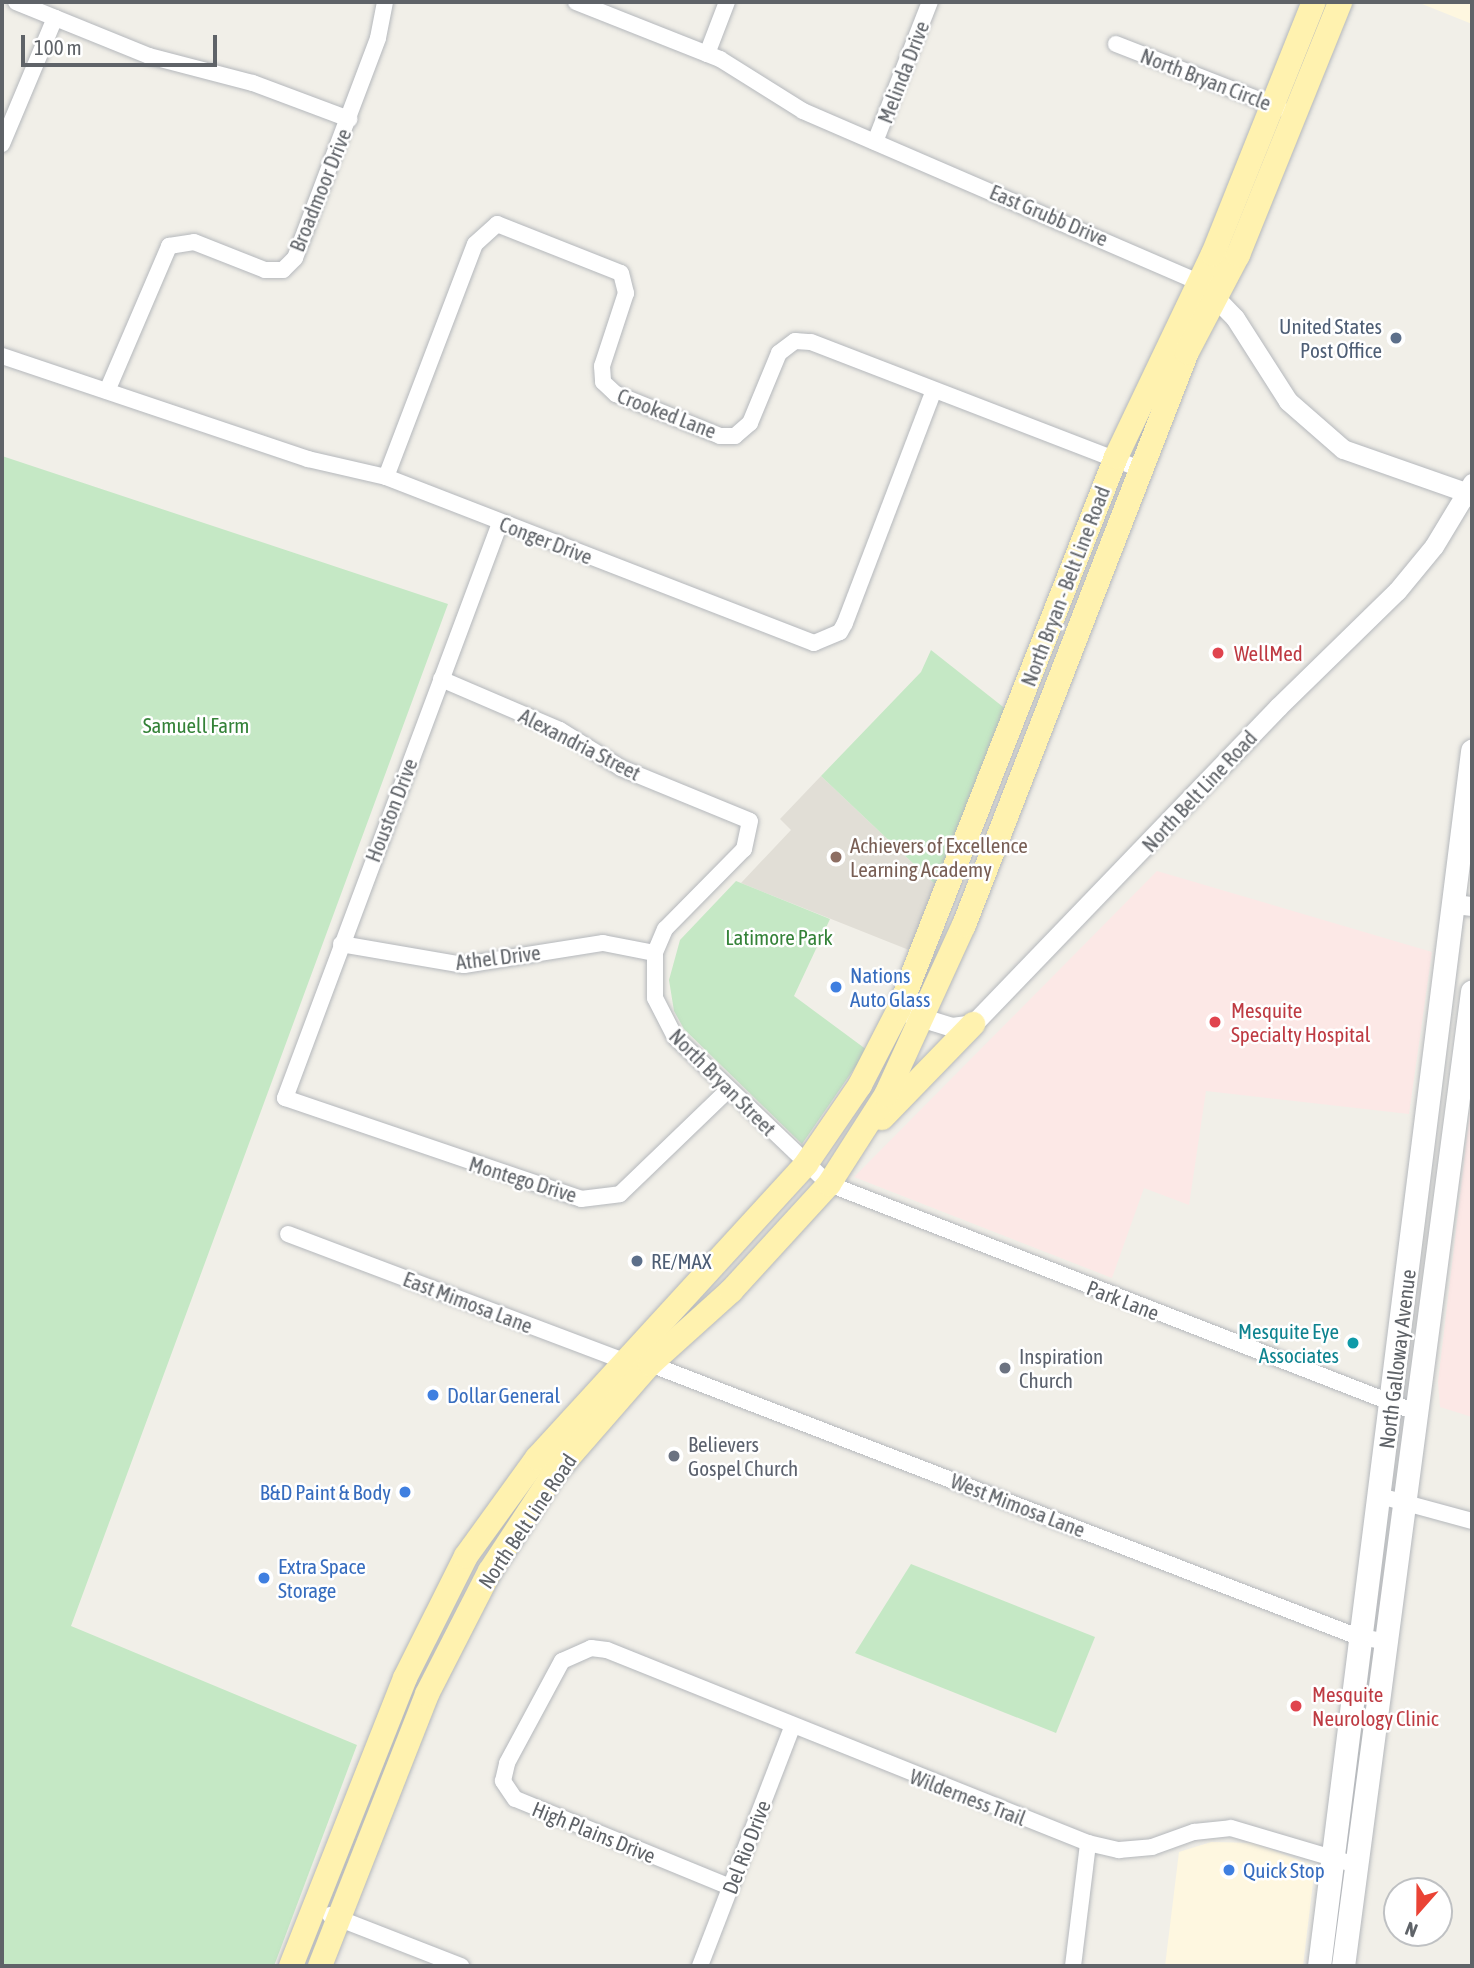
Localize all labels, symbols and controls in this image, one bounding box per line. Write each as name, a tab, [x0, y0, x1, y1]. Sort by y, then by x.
street label: Melinda Drive	[872, 17, 934, 127]
scale bar	[24, 21, 220, 65]
text: 100 m	[34, 35, 82, 59]
street label: North Bryan Circle	[1137, 43, 1275, 115]
street label: Broadmoor Drive	[284, 125, 356, 255]
street label: East Grubb Drive	[986, 179, 1112, 251]
place label: United States Post Office	[1279, 313, 1382, 363]
marker: United States Post Office	[1388, 330, 1404, 346]
street label: Crooked Lane	[614, 383, 720, 443]
street label: North Bryan - Belt Line Road	[1015, 482, 1115, 690]
street label: Conger Drive	[496, 511, 596, 569]
place label: WellMed	[1234, 640, 1303, 666]
marker: WellMed	[1208, 643, 1228, 663]
street label: Alexandria Street	[515, 703, 645, 785]
park label: Samuell Farm	[143, 712, 249, 738]
street label: North Belt Line Road	[1136, 725, 1262, 857]
street label: Houston Drive	[360, 755, 422, 865]
place label: Achievers of Excellence Learning Academy	[850, 832, 1028, 882]
marker: Achievers of Excellence Learning Academy	[828, 849, 844, 865]
park label: Latimore Park	[725, 924, 833, 950]
street label: Athel Drive	[454, 939, 542, 975]
place label: Nations Auto Glass	[850, 962, 930, 1012]
marker: Nations Auto Glass	[828, 979, 844, 995]
place label: Mesquite Specialty Hospital	[1231, 997, 1370, 1047]
marker: Mesquite Specialty Hospital	[1205, 1012, 1225, 1032]
street label: North Bryan Street	[664, 1023, 782, 1141]
street label: Montego Drive	[466, 1151, 580, 1207]
place label: RE/MAX	[651, 1248, 711, 1274]
marker: RE/MAX	[629, 1253, 645, 1269]
street label: East Mimosa Lane	[400, 1266, 536, 1338]
street label: North Galloway Avenue	[1373, 1268, 1421, 1450]
street label: Park Lane	[1083, 1275, 1163, 1325]
place label: Mesquite Eye Associates	[1238, 1318, 1339, 1368]
marker: Mesquite Eye Associates	[1345, 1335, 1361, 1351]
place label: Inspiration Church	[1019, 1343, 1103, 1393]
marker: Inspiration Church	[997, 1360, 1013, 1376]
place label: Dollar General	[447, 1382, 560, 1408]
marker: Dollar General	[425, 1387, 441, 1403]
place label: Believers Gospel Church	[688, 1431, 798, 1481]
marker: Believers Gospel Church	[666, 1448, 682, 1464]
street label: North Belt Line Road	[473, 1449, 581, 1593]
street label: West Mimosa Lane	[947, 1468, 1089, 1542]
place label: B&D Paint & Body	[260, 1479, 391, 1505]
marker: B&D Paint & Body	[397, 1484, 413, 1500]
place label: Extra Space Storage	[278, 1553, 366, 1603]
marker: Extra Space Storage	[256, 1570, 272, 1586]
place label: Mesquite Neurology Clinic	[1312, 1681, 1439, 1731]
marker: Mesquite Neurology Clinic	[1286, 1696, 1306, 1716]
street label: Wilderness Trail	[906, 1763, 1030, 1831]
street label: High Plains Drive	[529, 1796, 659, 1868]
street label: Del Rio Drive	[717, 1796, 775, 1898]
place label: Quick Stop	[1243, 1857, 1325, 1883]
marker: Quick Stop	[1221, 1862, 1237, 1878]
north arrow	[1383, 1877, 1453, 1947]
text: N	[1402, 1917, 1420, 1942]

